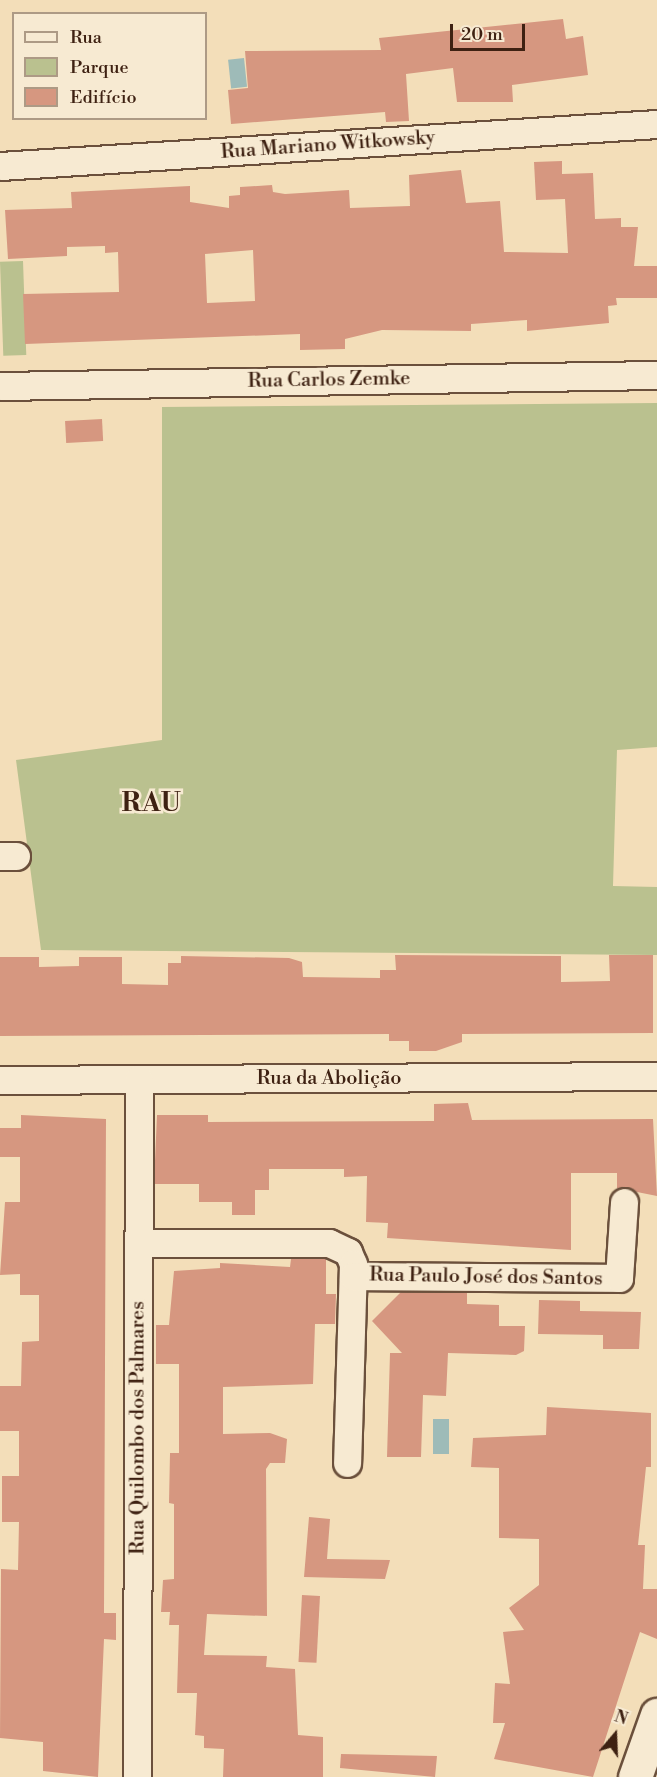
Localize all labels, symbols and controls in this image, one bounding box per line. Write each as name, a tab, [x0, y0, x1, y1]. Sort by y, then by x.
legend	[12, 12, 207, 120]
scale bar	[453, 12, 528, 50]
text: 20 m	[461, 23, 503, 46]
text: Rua	[70, 26, 102, 49]
text: Parque	[70, 56, 129, 79]
text: Edifício	[70, 86, 137, 109]
street label: Rua Mariano Witkowsky	[220, 126, 436, 164]
street label: Rua Carlos Zemke	[247, 367, 411, 393]
district label: RAU	[122, 788, 182, 820]
street label: Rua da Abolição	[256, 1066, 402, 1090]
street label: Rua Paulo José dos Santos	[369, 1263, 603, 1291]
street label: Rua Quilombo dos Palmares	[126, 1301, 150, 1555]
north arrow	[585, 1705, 645, 1765]
text: N	[612, 1706, 630, 1729]

